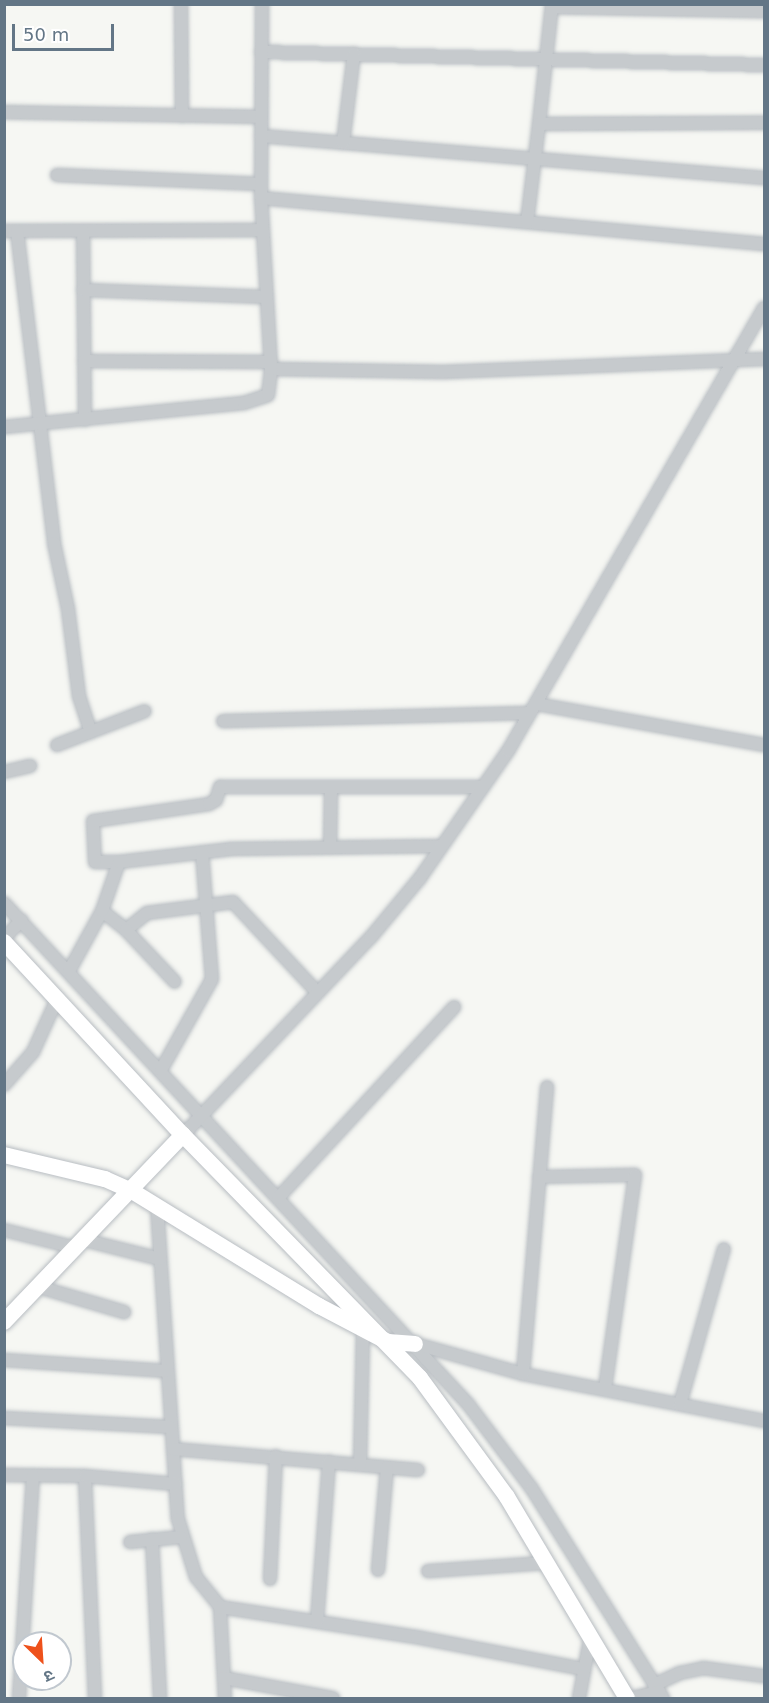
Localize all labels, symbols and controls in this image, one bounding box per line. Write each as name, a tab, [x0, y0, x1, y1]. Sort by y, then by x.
scale bar	[15, 12, 117, 50]
text: 50 m	[23, 24, 69, 45]
north arrow	[12, 1631, 72, 1691]
text: उ	[41, 1665, 57, 1687]

